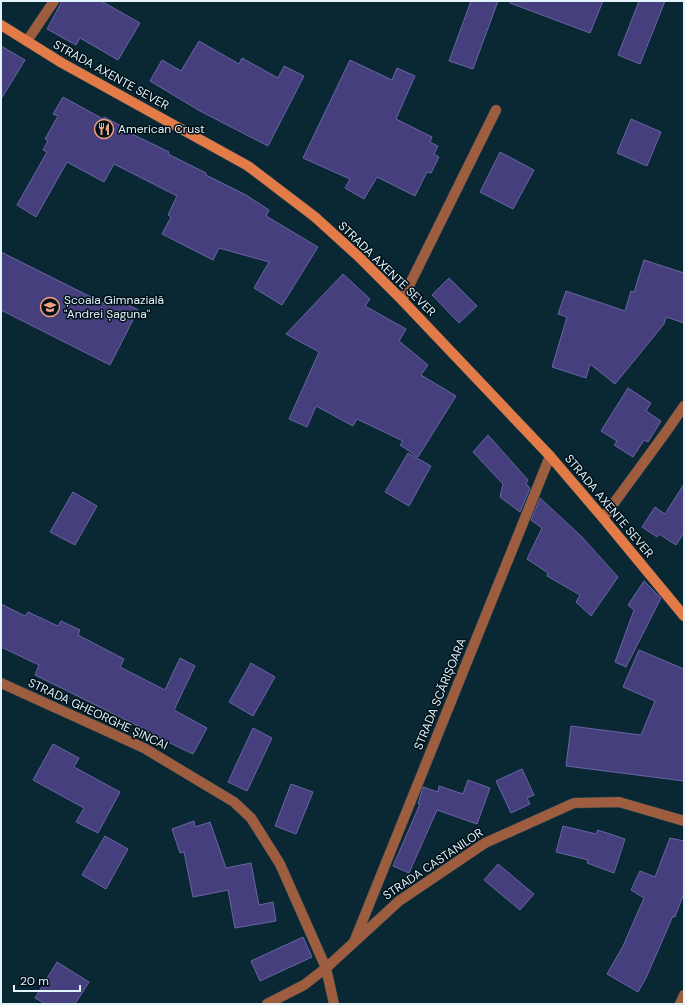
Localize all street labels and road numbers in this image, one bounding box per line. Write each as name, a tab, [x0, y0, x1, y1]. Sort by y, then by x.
street label: STRADA AXENTE SEVER	[50, 36, 172, 114]
street label: STRADA AXENTE SEVER	[335, 218, 439, 320]
street label: STRADA AXENTE SEVER	[561, 451, 657, 561]
street label: STRADA SCĂRIȘOARA	[410, 636, 470, 752]
street label: STRADA GHEORGHE ȘINCAI	[26, 675, 170, 753]
street label: STRADA CASTANILOR	[380, 825, 486, 903]

